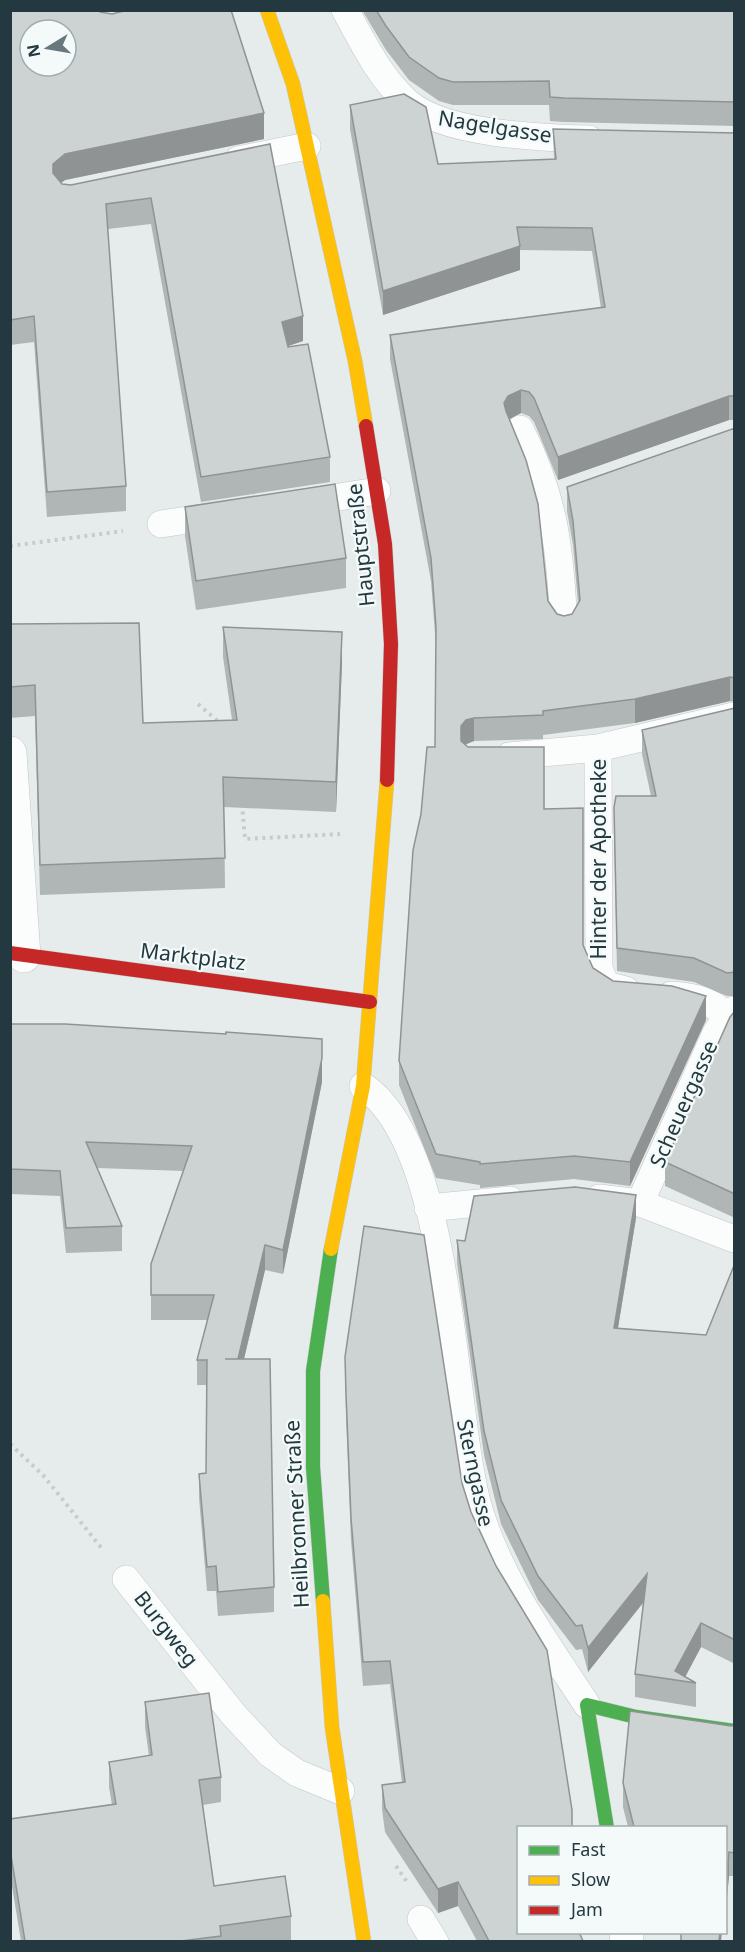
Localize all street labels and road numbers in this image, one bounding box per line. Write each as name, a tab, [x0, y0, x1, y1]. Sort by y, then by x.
street label: Nagelgasse	[436, 103, 554, 149]
street label: Hauptstraße	[340, 482, 380, 608]
street label: Hinter der Apotheke	[584, 759, 612, 959]
street label: Marktplatz	[139, 936, 247, 976]
street label: Scheuergasse	[643, 1036, 724, 1172]
street label: Sterngasse	[451, 1416, 501, 1529]
street label: Heilbronner Straße	[277, 1419, 315, 1609]
street label: Burgweg	[128, 1585, 205, 1672]

